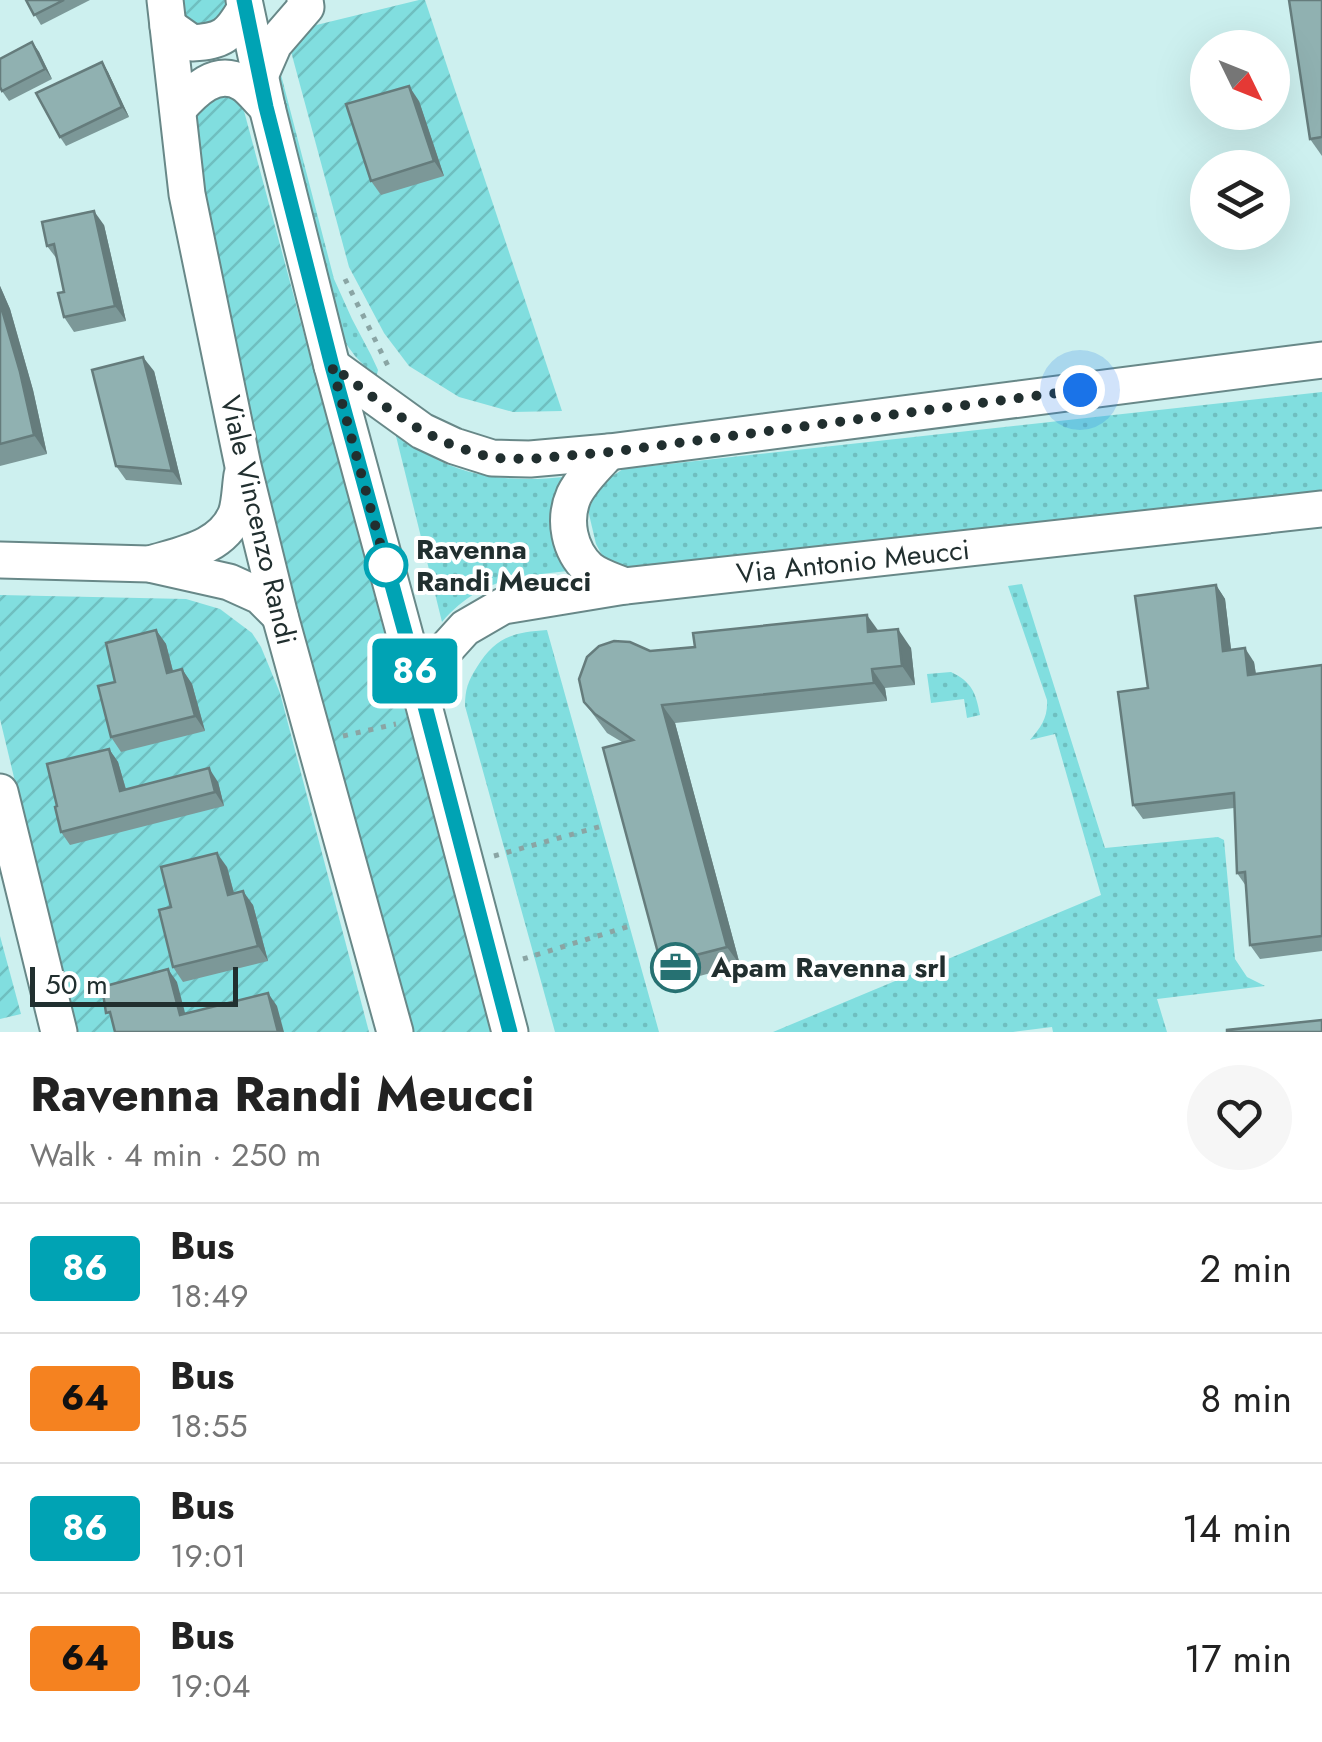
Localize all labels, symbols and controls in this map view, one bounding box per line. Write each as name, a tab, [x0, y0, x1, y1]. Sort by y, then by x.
north arrow	[1190, 30, 1290, 130]
map controls	[1190, 30, 1290, 250]
button: layers	[1190, 150, 1290, 250]
your location	[1055, 365, 1105, 415]
street label: Viale Vincenzo Randi	[210, 391, 307, 649]
place label: Ravenna Randi Meucci	[416, 529, 591, 602]
street label: Via Antonio Meucci	[734, 529, 972, 594]
marker: Ravenna Randi Meucci	[365, 544, 407, 586]
line badge: 86	[370, 638, 460, 704]
text: 86	[392, 646, 438, 696]
office icon: Apam Ravenna srl	[650, 941, 702, 993]
place label: Apam Ravenna srl	[710, 947, 946, 988]
scale bar	[30, 962, 238, 1006]
text: 50 m	[45, 964, 108, 1005]
text: Ravenna Randi Meucci	[30, 1060, 535, 1129]
button: heart	[1187, 1065, 1292, 1170]
text: Walk · 4 min · 250 m	[30, 1132, 321, 1178]
text: Bus	[170, 1218, 234, 1273]
text: 2 min	[1200, 1241, 1292, 1296]
text: 86	[62, 1243, 108, 1293]
text: 18:49	[170, 1273, 249, 1319]
text: Bus	[170, 1348, 234, 1403]
text: 8 min	[1200, 1371, 1292, 1426]
text: 64	[61, 1373, 109, 1423]
text: 18:55	[170, 1403, 248, 1449]
text: Bus	[170, 1478, 234, 1533]
text: 14 min	[1182, 1501, 1292, 1556]
text: 86	[62, 1503, 108, 1553]
text: 19:01	[170, 1533, 246, 1579]
text: Bus	[170, 1608, 234, 1663]
text: 17 min	[1184, 1631, 1292, 1686]
text: 64	[61, 1633, 109, 1683]
text: 19:04	[170, 1663, 250, 1709]

